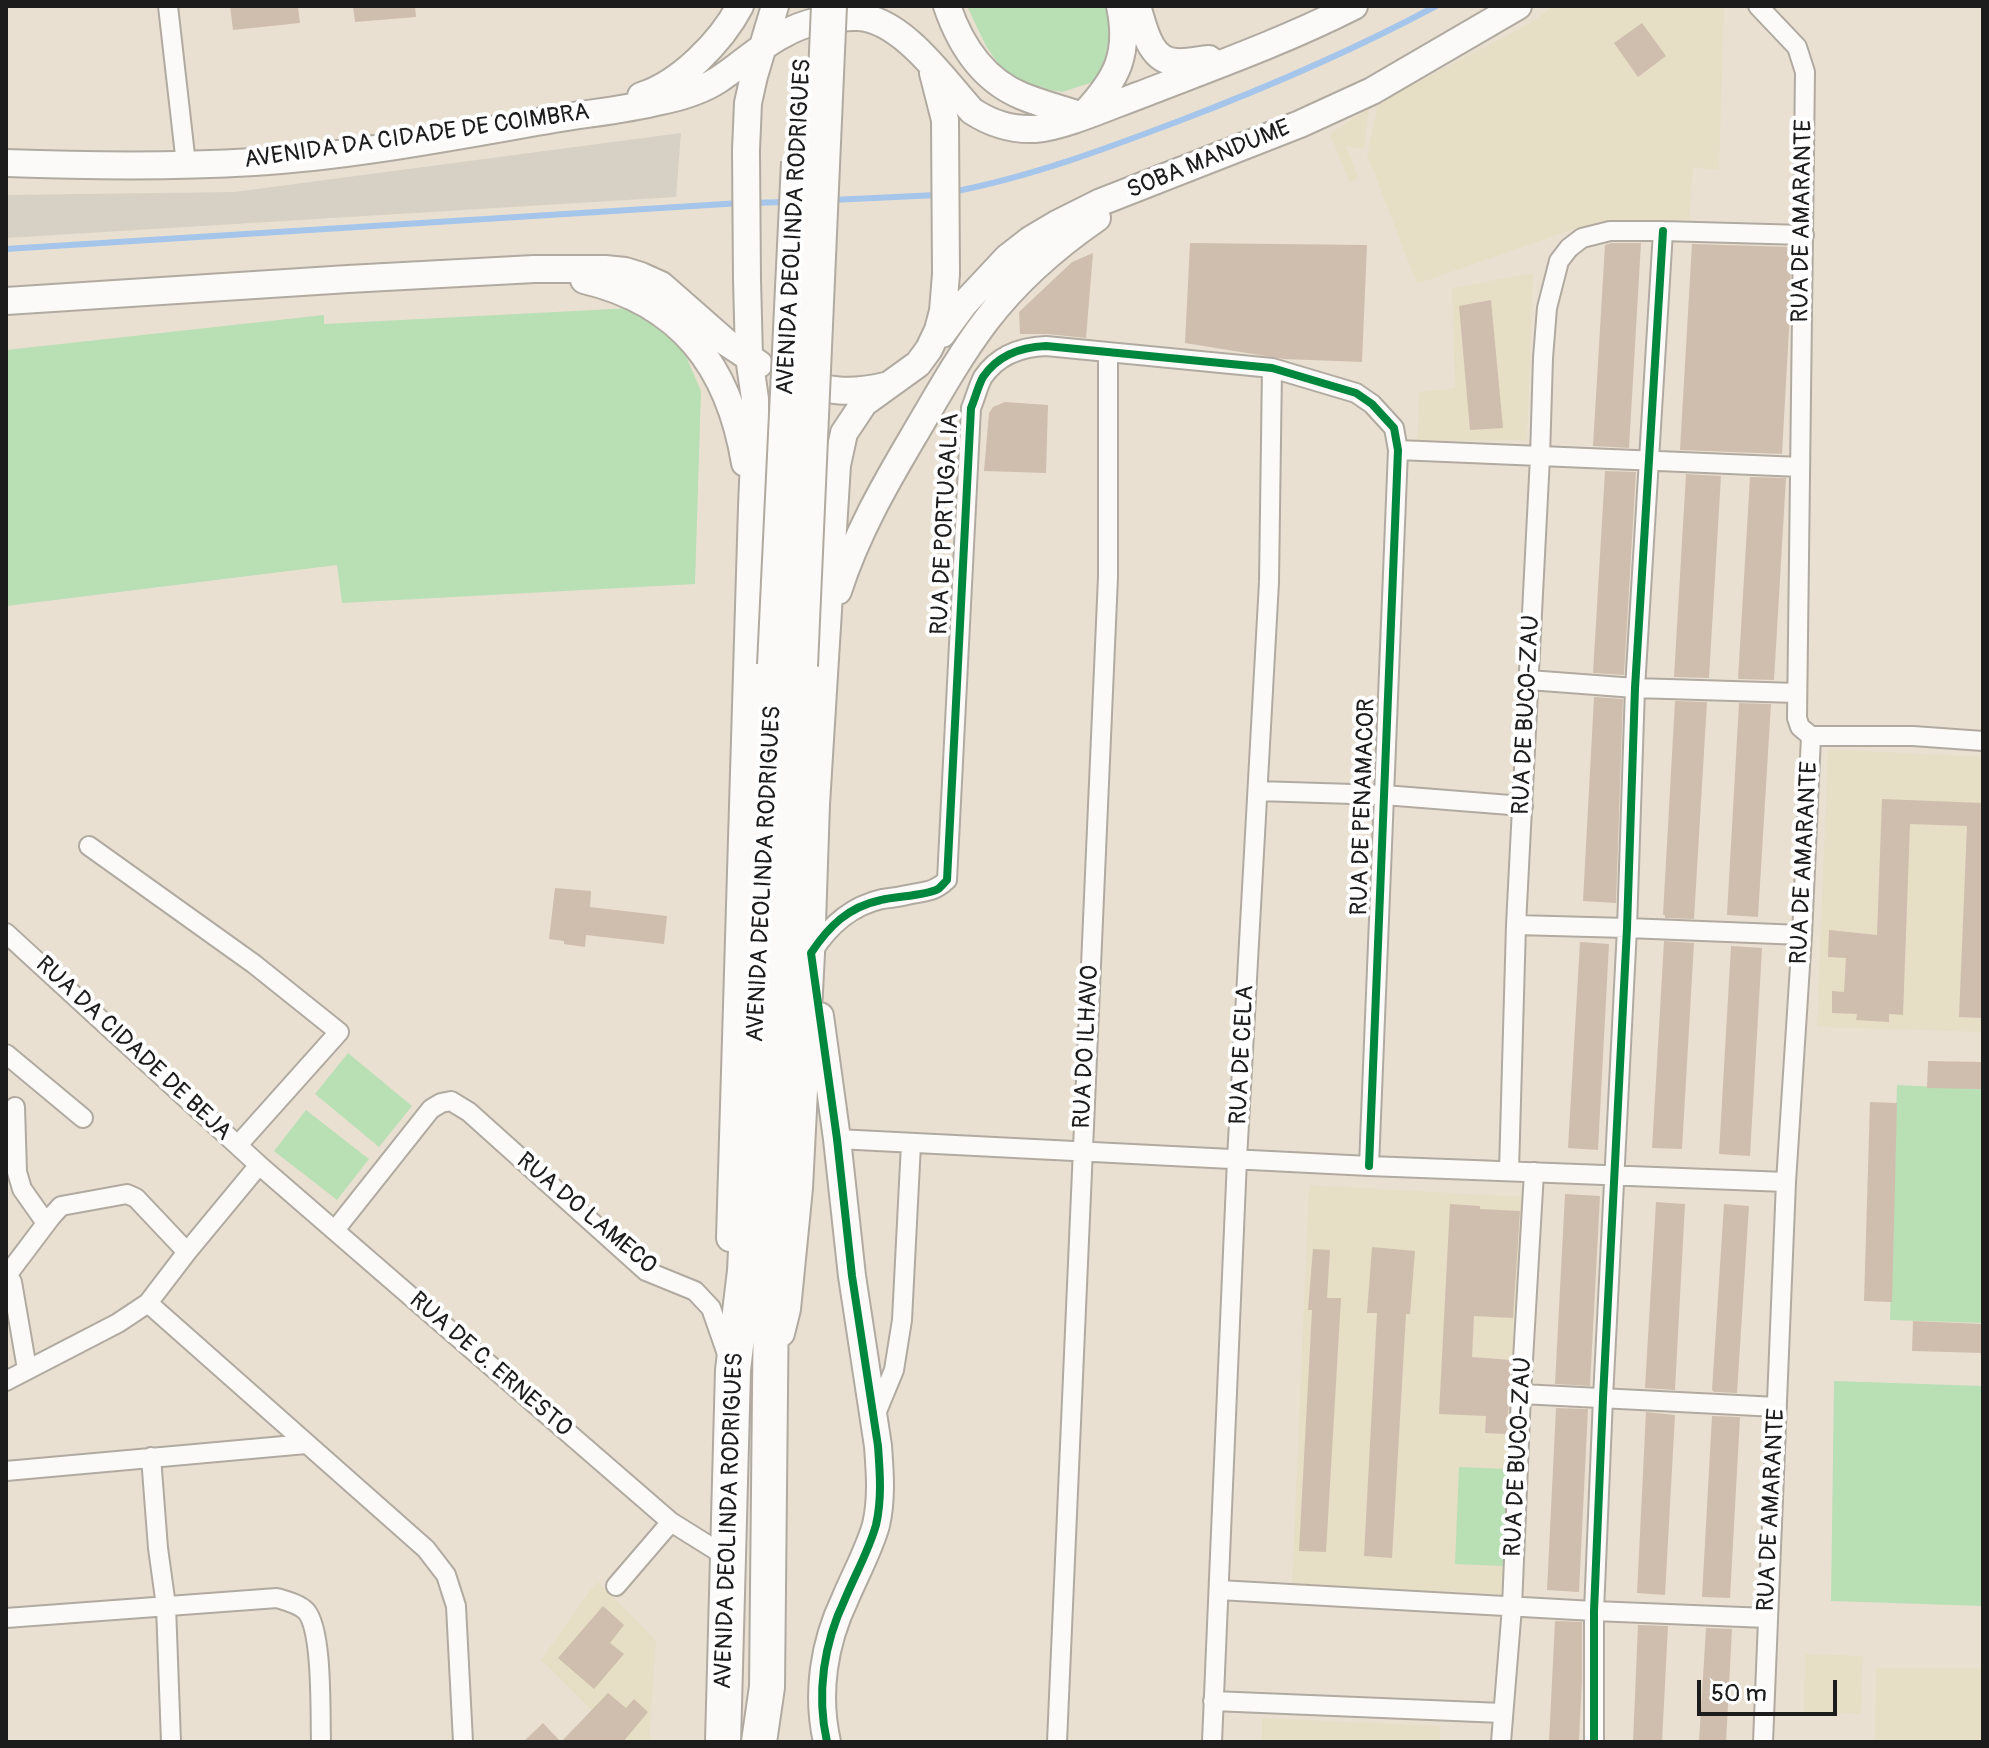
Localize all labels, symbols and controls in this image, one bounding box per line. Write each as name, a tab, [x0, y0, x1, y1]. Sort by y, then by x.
street label: AVENIDA DEOLINDA RODRIGUES	[772, 58, 818, 396]
street label: AVENIDA DA CIDADE DE COIMBRA	[243, 99, 591, 175]
street label: SOBA MANDUME	[1123, 114, 1295, 206]
street label: RUA DE AMARANTE	[1787, 119, 1819, 323]
street label: RUA DE PORTUGALIA	[926, 412, 966, 636]
street label: RUA DE BUCO-ZAU	[1507, 614, 1547, 816]
street label: RUA DE PENAMACOR	[1346, 698, 1382, 916]
street label: AVENIDA DEOLINDA RODRIGUES	[742, 705, 788, 1043]
street label: RUA DE AMARANTE	[1785, 761, 1825, 965]
street label: RUA DA CIDADE DE BEJA	[29, 951, 237, 1147]
street label: RUA DO ILHAVO	[1068, 965, 1106, 1129]
street label: RUA DE CELA	[1225, 984, 1261, 1126]
street label: RUA DO LAMECO	[510, 1147, 662, 1281]
street label: RUA DE C. ERNESTO	[403, 1286, 577, 1444]
street label: AVENIDA DEOLINDA RODRIGUES	[710, 1352, 750, 1690]
street label: RUA DE BUCO-ZAU	[1499, 1356, 1539, 1558]
street label: RUA DE AMARANTE	[1752, 1408, 1792, 1612]
scale bar	[1701, 1664, 1841, 1714]
text: 50 m	[1711, 1679, 1767, 1708]

